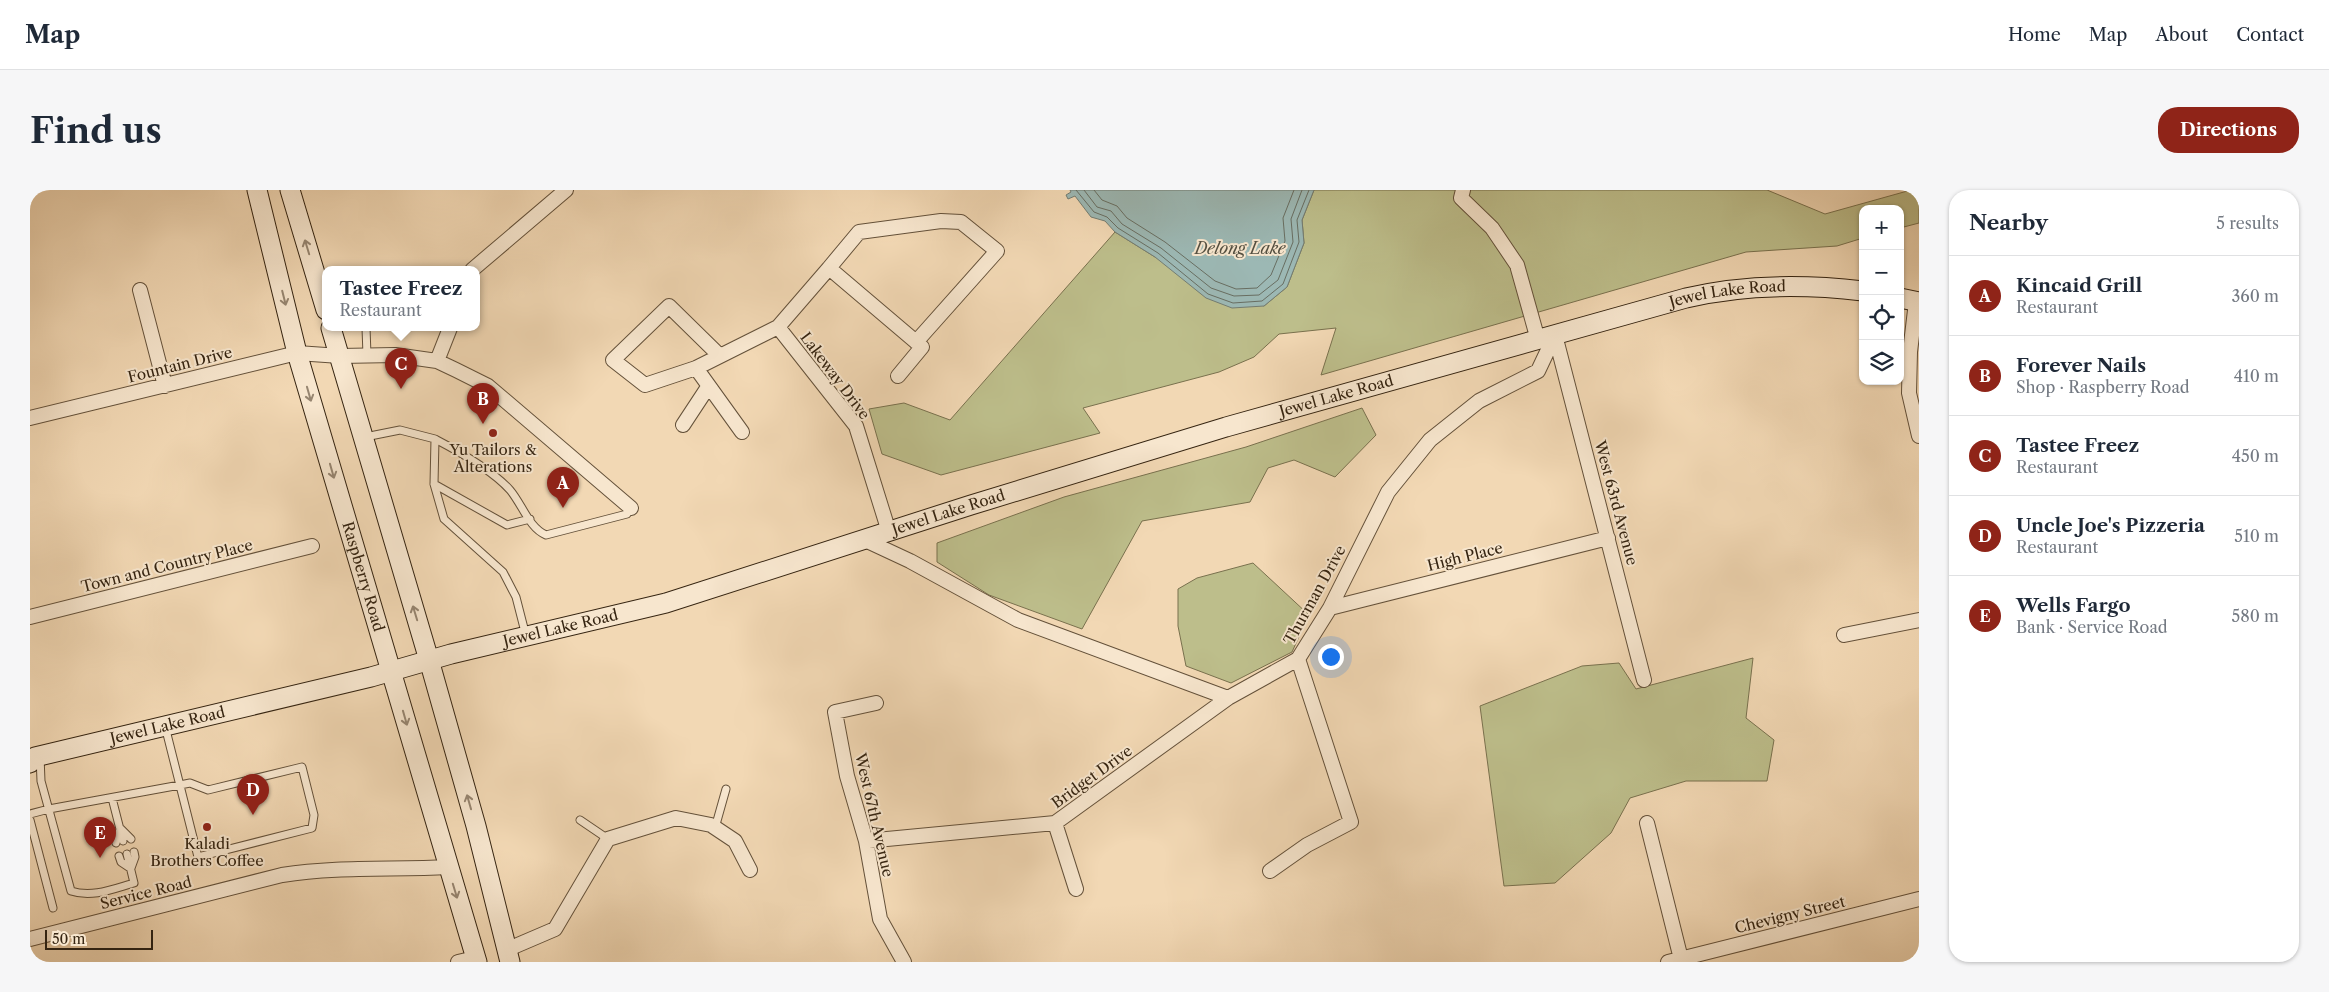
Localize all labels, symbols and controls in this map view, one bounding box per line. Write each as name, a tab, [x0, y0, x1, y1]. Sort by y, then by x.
text: Map	[25, 20, 80, 49]
text: Home	[2008, 24, 2061, 46]
text: Map	[2089, 24, 2127, 46]
text: About	[2155, 24, 2208, 46]
text: Contact	[2236, 24, 2304, 46]
button: Directions	[2158, 107, 2299, 153]
text: Find us	[30, 109, 162, 152]
map controls	[1859, 205, 1904, 385]
button: +	[1859, 205, 1904, 250]
text: Nearby	[1969, 210, 2048, 235]
text: 5 results	[2216, 213, 2279, 233]
water label: Delong Lake	[1193, 238, 1287, 258]
one-way arrow	[301, 239, 311, 255]
button: −	[1859, 250, 1904, 295]
popup	[322, 266, 480, 331]
text: Kincaid Grill	[2016, 274, 2142, 297]
street label: Jewel Lake Road	[1665, 276, 1786, 312]
text: Tastee Freez	[339, 277, 463, 300]
text: A	[1979, 286, 1991, 306]
text: 360 m	[2232, 286, 2279, 306]
one-way arrow	[279, 290, 289, 306]
button: locate	[1859, 295, 1904, 340]
text: Restaurant	[2016, 297, 2098, 317]
text: Restaurant	[339, 300, 422, 320]
street label: Lakeway Drive	[796, 328, 874, 423]
button: layers	[1859, 340, 1904, 385]
street label: Fountain Drive	[126, 342, 234, 387]
pin: C	[385, 348, 417, 389]
text: Forever Nails	[2016, 354, 2146, 377]
text: B	[1979, 366, 1991, 386]
text: 410 m	[2234, 366, 2279, 386]
street label: Jewel Lake Road	[1275, 371, 1395, 421]
text: Shop · Raspberry Road	[2016, 377, 2190, 397]
pin: B	[467, 383, 499, 424]
one-way arrow	[305, 386, 315, 402]
marker: Yu Tailors & Alterations	[487, 427, 499, 439]
text: Tastee Freez	[2016, 434, 2139, 457]
street label: West 63rd Avenue	[1590, 437, 1642, 567]
place label: Yu Tailors & Alterations	[448, 440, 537, 476]
text: C	[1979, 446, 1991, 466]
text: 450 m	[2232, 446, 2279, 466]
text: Restaurant	[2016, 457, 2098, 477]
one-way arrow	[328, 463, 337, 479]
pin: A	[547, 467, 579, 508]
street label: Jewel Lake Road	[887, 485, 1007, 539]
text: Uncle Joe's Pizzeria	[2016, 514, 2205, 537]
street label: Raspberry Road	[338, 519, 389, 634]
text: D	[1978, 526, 1992, 546]
text: 510 m	[2234, 526, 2279, 546]
street label: Town and Country Place	[79, 535, 255, 596]
text: Restaurant	[2016, 537, 2098, 557]
street label: High Place	[1425, 538, 1505, 575]
street label: Thurman Drive	[1279, 542, 1350, 648]
text: Wells Fargo	[2016, 594, 2131, 617]
street label: Jewel Lake Road	[499, 605, 620, 651]
one-way arrow	[410, 606, 420, 622]
text: E	[1979, 606, 1991, 626]
text: 580 m	[2232, 606, 2279, 626]
text: Bank · Service Road	[2016, 617, 2168, 637]
your location	[1318, 644, 1344, 670]
street label: Jewel Lake Road	[106, 702, 227, 748]
one-way arrow	[400, 710, 410, 726]
street label: Bridget Drive	[1048, 741, 1136, 812]
street label: West 67th Avenue	[851, 750, 898, 879]
pin: D	[237, 774, 269, 815]
one-way arrow	[464, 794, 473, 810]
pin: E	[84, 817, 116, 858]
marker: Kaladi Brothers Coffee	[201, 821, 213, 833]
place label: Kaladi Brothers Coffee	[150, 834, 264, 870]
street label: Service Road	[98, 872, 194, 913]
one-way arrow	[451, 882, 461, 898]
street label: Chevigny Street	[1733, 891, 1848, 937]
scale bar	[45, 927, 152, 950]
text: 50 m	[52, 930, 85, 948]

